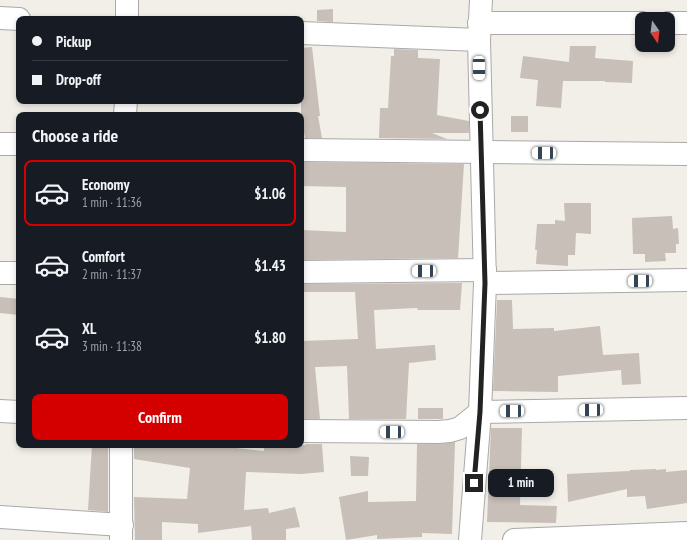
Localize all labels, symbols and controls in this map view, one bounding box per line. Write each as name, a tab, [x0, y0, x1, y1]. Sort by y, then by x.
north arrow	[635, 12, 675, 52]
map controls	[635, 12, 675, 52]
text: Pickup	[56, 32, 91, 51]
car	[473, 56, 485, 80]
text: Drop-off	[56, 70, 101, 89]
route start	[471, 101, 489, 119]
text: Choose a ride	[32, 124, 118, 147]
car	[532, 147, 556, 159]
icon: car	[34, 175, 70, 211]
text: Economy	[82, 175, 130, 194]
text: $1.06	[254, 184, 286, 203]
text: 1 min · 11:36	[82, 194, 142, 211]
icon: car	[34, 247, 70, 283]
text: Comfort	[82, 247, 125, 266]
text: $1.43	[254, 256, 286, 275]
car	[412, 265, 436, 277]
text: 2 min · 11:37	[82, 266, 142, 283]
car	[628, 275, 652, 287]
icon: car	[34, 319, 70, 355]
text: XL	[82, 319, 96, 338]
text: $1.80	[254, 328, 286, 347]
text: 3 min · 11:38	[82, 338, 142, 355]
button: Confirm	[32, 394, 288, 440]
car	[579, 404, 603, 416]
car	[500, 405, 524, 417]
car	[380, 426, 404, 438]
callout: 1 min	[488, 469, 554, 497]
route end	[465, 474, 483, 492]
text: 1 min	[508, 474, 534, 491]

